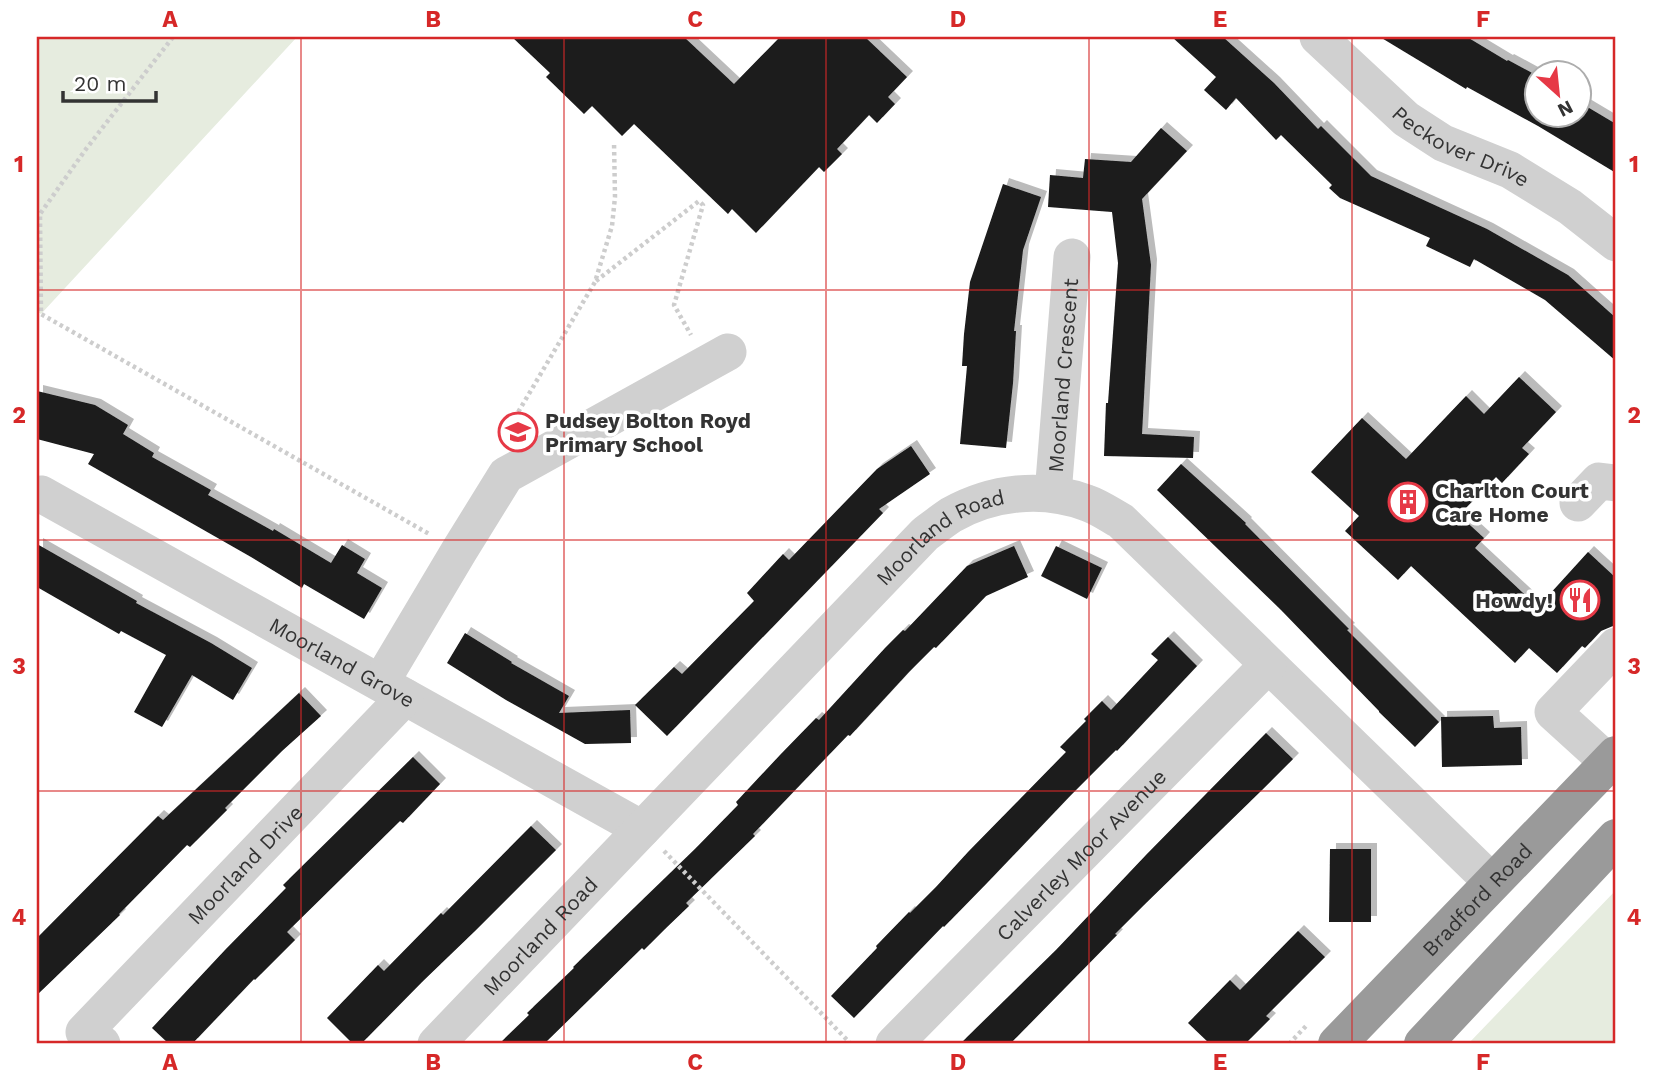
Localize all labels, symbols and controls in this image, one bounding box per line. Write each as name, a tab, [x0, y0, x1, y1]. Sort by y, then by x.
text: A	[162, 6, 178, 33]
text: B	[425, 6, 441, 33]
text: C	[687, 6, 703, 33]
text: D	[950, 6, 966, 33]
text: E	[1213, 6, 1227, 33]
text: F	[1476, 6, 1490, 33]
scale bar	[63, 60, 156, 104]
north arrow	[1524, 60, 1594, 130]
text: 20 m	[74, 71, 126, 96]
text: N	[1554, 95, 1577, 122]
street label: Peckover Drive	[1387, 100, 1534, 192]
text: 1	[14, 151, 24, 178]
text: 1	[1629, 151, 1639, 178]
street label: Moorland Crescent	[1042, 277, 1083, 473]
text: 2	[12, 402, 26, 429]
text: 2	[1627, 402, 1641, 429]
place label: Pudsey Bolton Royd Primary School	[545, 408, 751, 457]
school or university icon: Pudsey Bolton Royd Primary School	[497, 411, 539, 453]
place label: Charlton Court Care Home	[1435, 478, 1589, 527]
building icon: Charlton Court Care Home	[1387, 481, 1429, 523]
street label: Moorland Road	[870, 484, 1007, 590]
restaurant icon: Howdy!	[1559, 579, 1601, 621]
place label: Howdy!	[1475, 588, 1553, 613]
street label: Moorland Grove	[265, 612, 419, 712]
text: 3	[12, 653, 26, 680]
text: 3	[1627, 653, 1641, 680]
street label: Calverley Moor Avenue	[991, 764, 1171, 946]
street label: Moorland Drive	[182, 799, 308, 929]
street label: Bradford Road	[1416, 838, 1537, 961]
street label: Moorland Road	[477, 871, 602, 1000]
text: 4	[12, 904, 27, 931]
text: 4	[1627, 904, 1642, 931]
text: A	[162, 1049, 178, 1076]
text: B	[425, 1049, 441, 1076]
text: C	[687, 1049, 703, 1076]
text: D	[950, 1049, 966, 1076]
text: E	[1213, 1049, 1227, 1076]
text: F	[1476, 1049, 1490, 1076]

